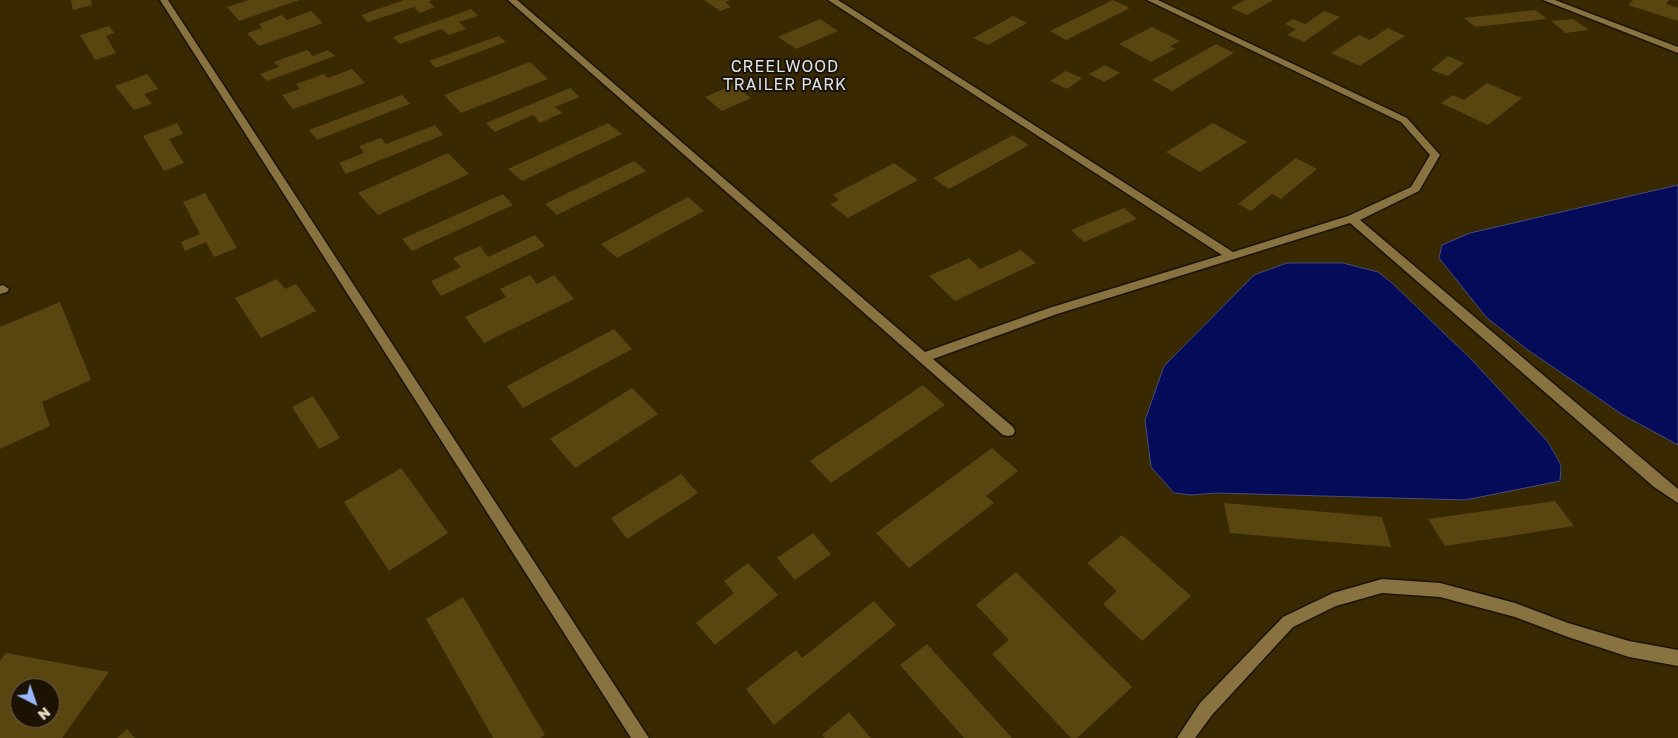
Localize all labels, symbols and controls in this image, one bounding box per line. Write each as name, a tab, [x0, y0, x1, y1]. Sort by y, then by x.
district label: CREELWOOD TRAILER PARK	[721, 57, 849, 95]
north arrow	[10, 678, 60, 728]
text: N	[35, 704, 54, 724]

